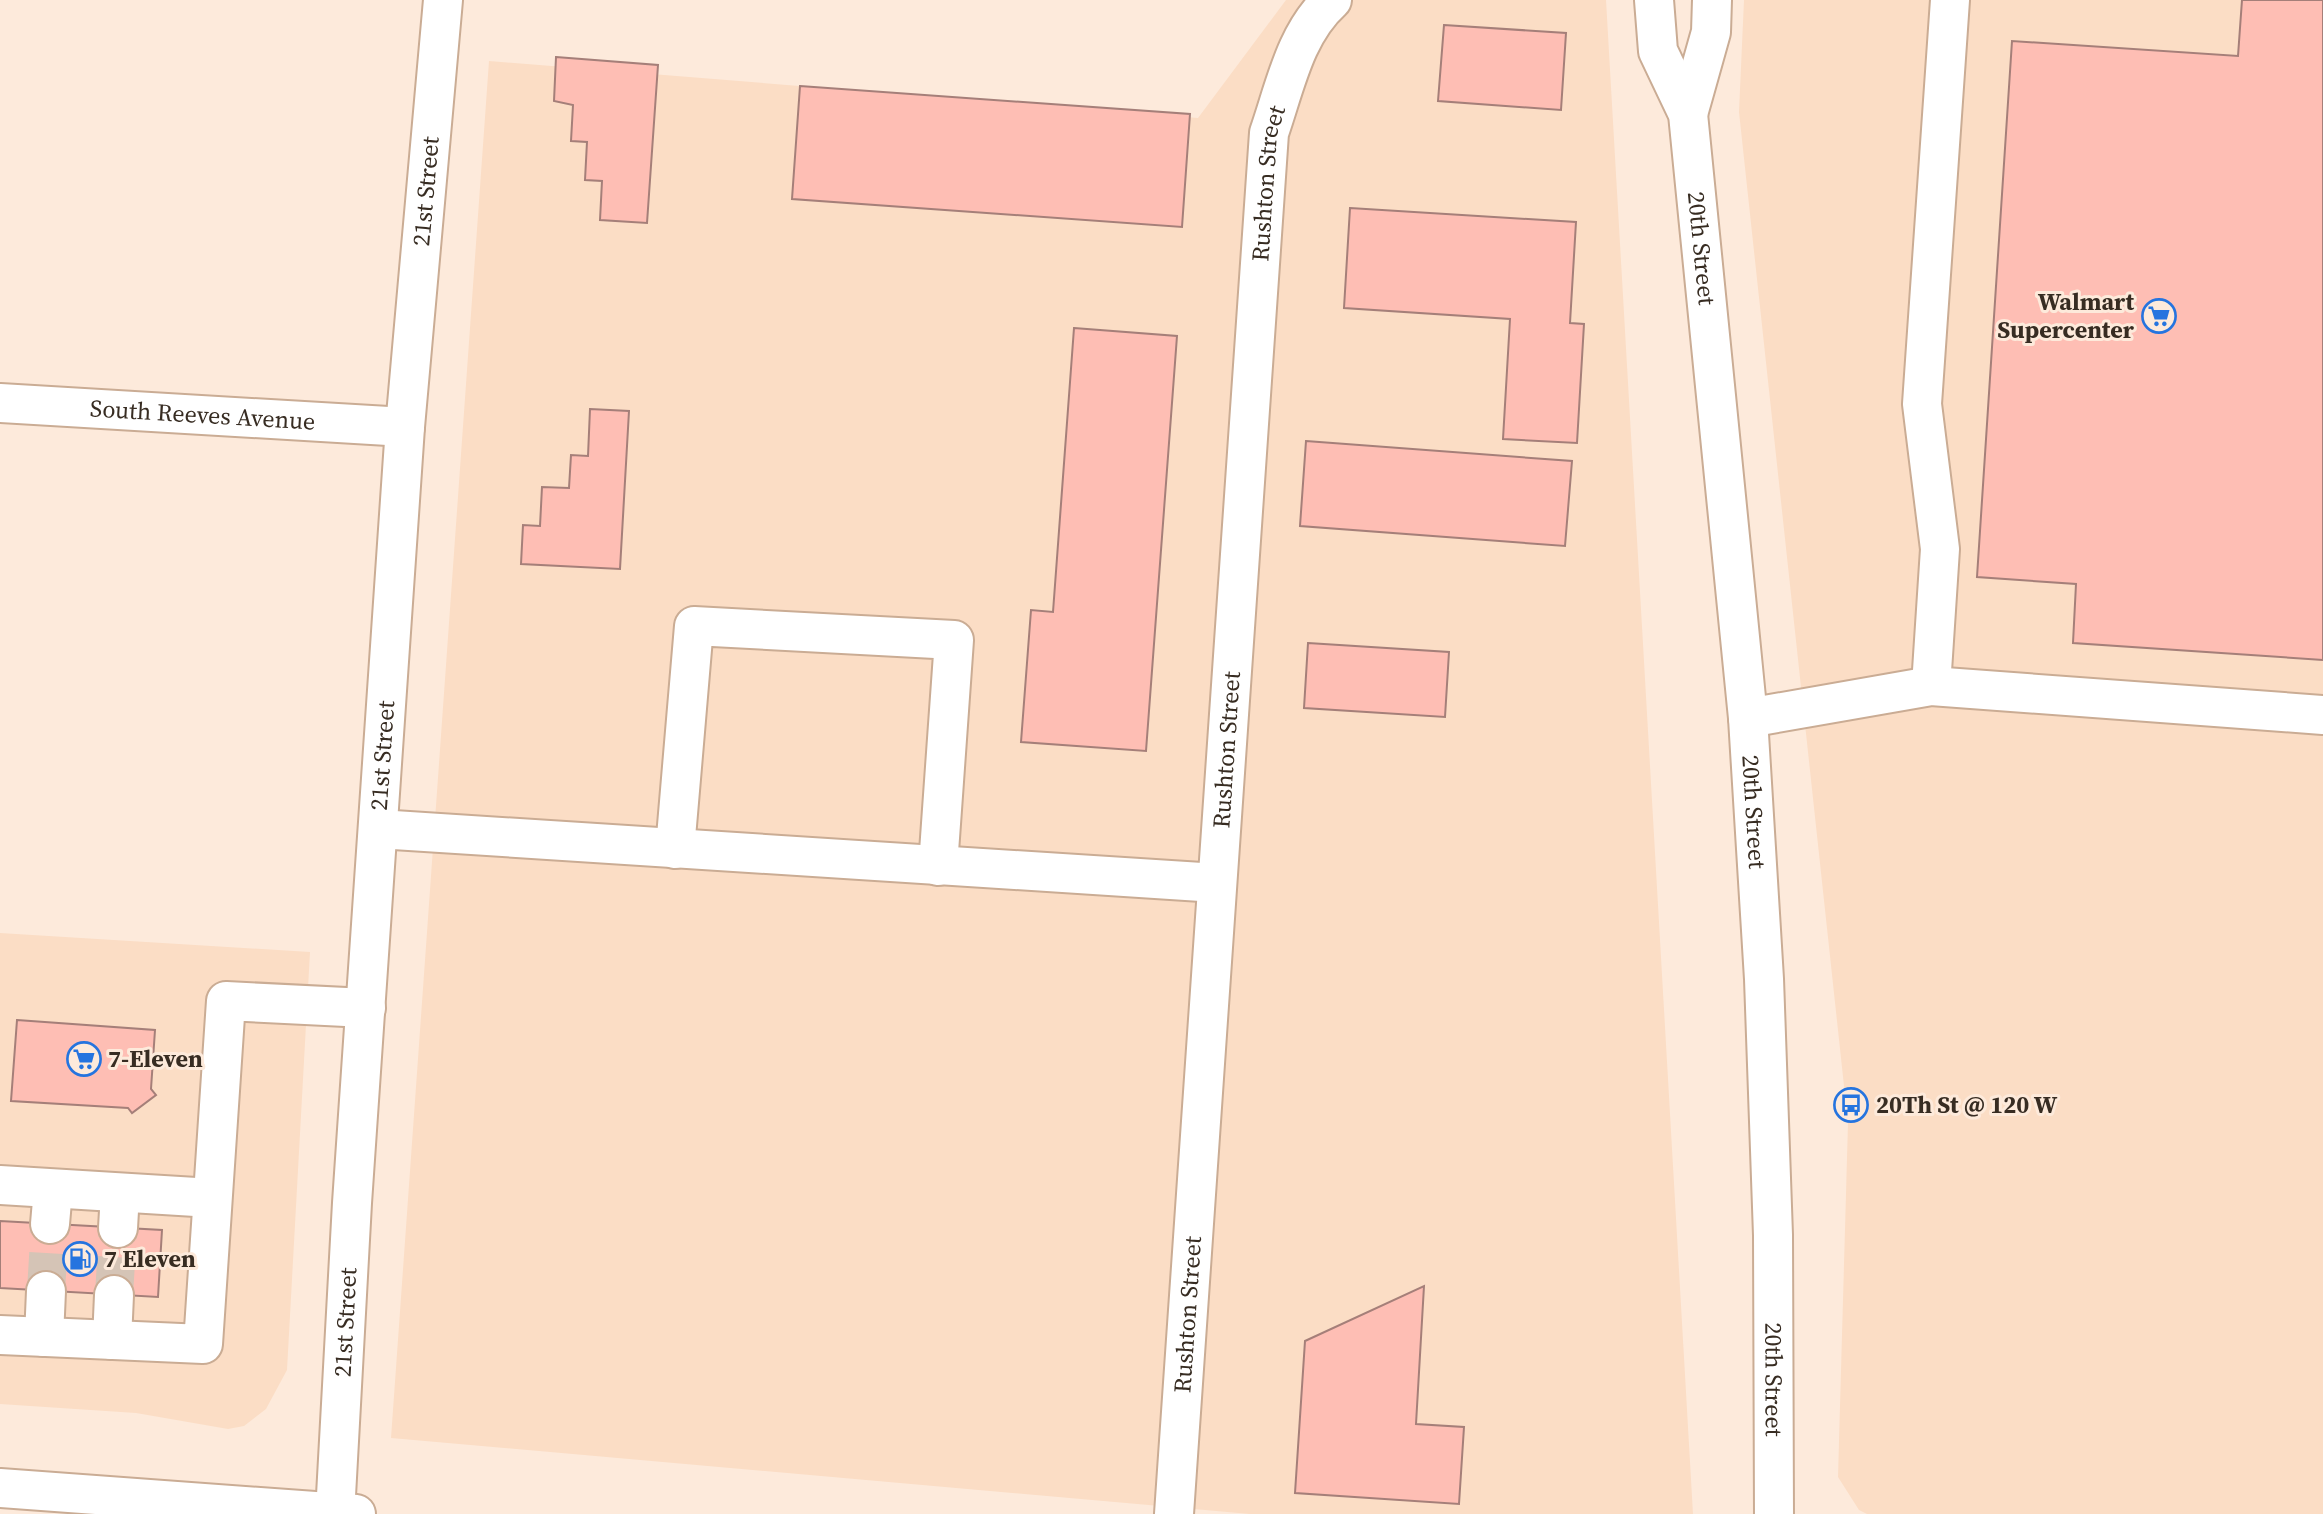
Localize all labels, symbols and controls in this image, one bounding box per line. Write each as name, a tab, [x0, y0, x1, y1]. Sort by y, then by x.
street label: Rushton Street	[1243, 101, 1293, 263]
street label: 21st Street	[404, 135, 447, 247]
street label: 20th Street	[1680, 190, 1724, 307]
place label: Walmart Supercenter	[1997, 285, 2135, 346]
supermarket icon: Walmart Supercenter	[2140, 297, 2178, 335]
street label: South Reeves Avenue	[89, 391, 316, 438]
street label: Rushton Street	[1204, 670, 1248, 829]
street label: 21st Street	[362, 699, 402, 811]
street label: 20th Street	[1734, 754, 1774, 870]
supermarket icon: 7-Eleven	[65, 1040, 103, 1078]
place label: 7-Eleven	[108, 1042, 203, 1075]
bus stop icon: 20Th St @ 120 W	[1832, 1086, 1870, 1124]
place label: 20Th St @ 120 W	[1876, 1088, 2058, 1121]
street label: Rushton Street	[1165, 1235, 1209, 1394]
fuel station icon: 7 Eleven	[61, 1240, 99, 1278]
place label: 7 Eleven	[104, 1242, 196, 1275]
street label: 21st Street	[326, 1266, 364, 1378]
street label: 20th Street	[1757, 1322, 1791, 1437]

